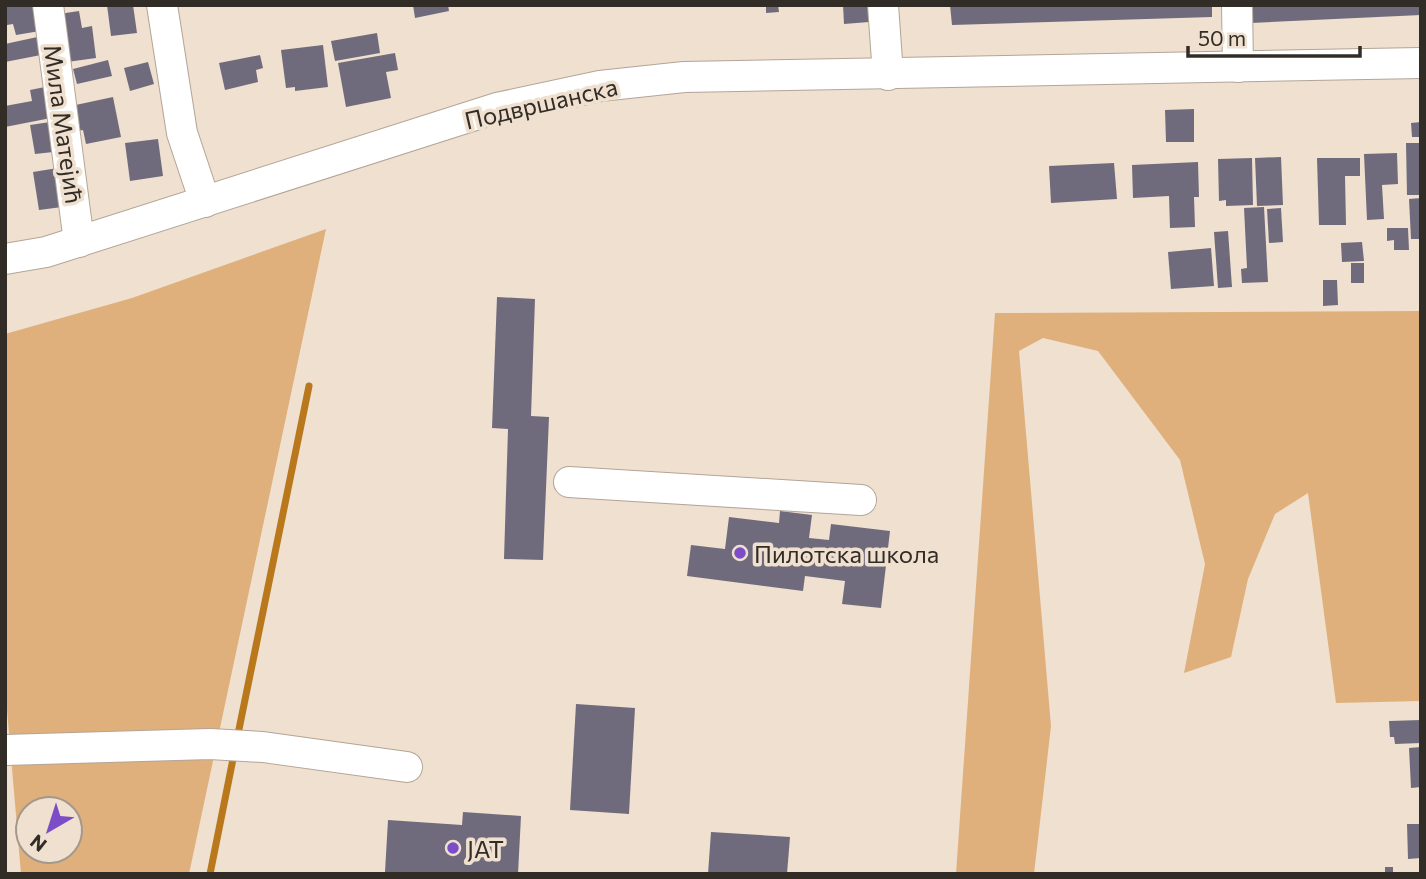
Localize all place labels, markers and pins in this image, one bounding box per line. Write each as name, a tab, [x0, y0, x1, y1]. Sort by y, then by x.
place label: Пилотска школа	[754, 539, 939, 568]
marker: Пилотска школа	[732, 545, 748, 561]
place label: ЈАТ	[467, 834, 504, 863]
marker: ЈАТ	[445, 840, 461, 856]

